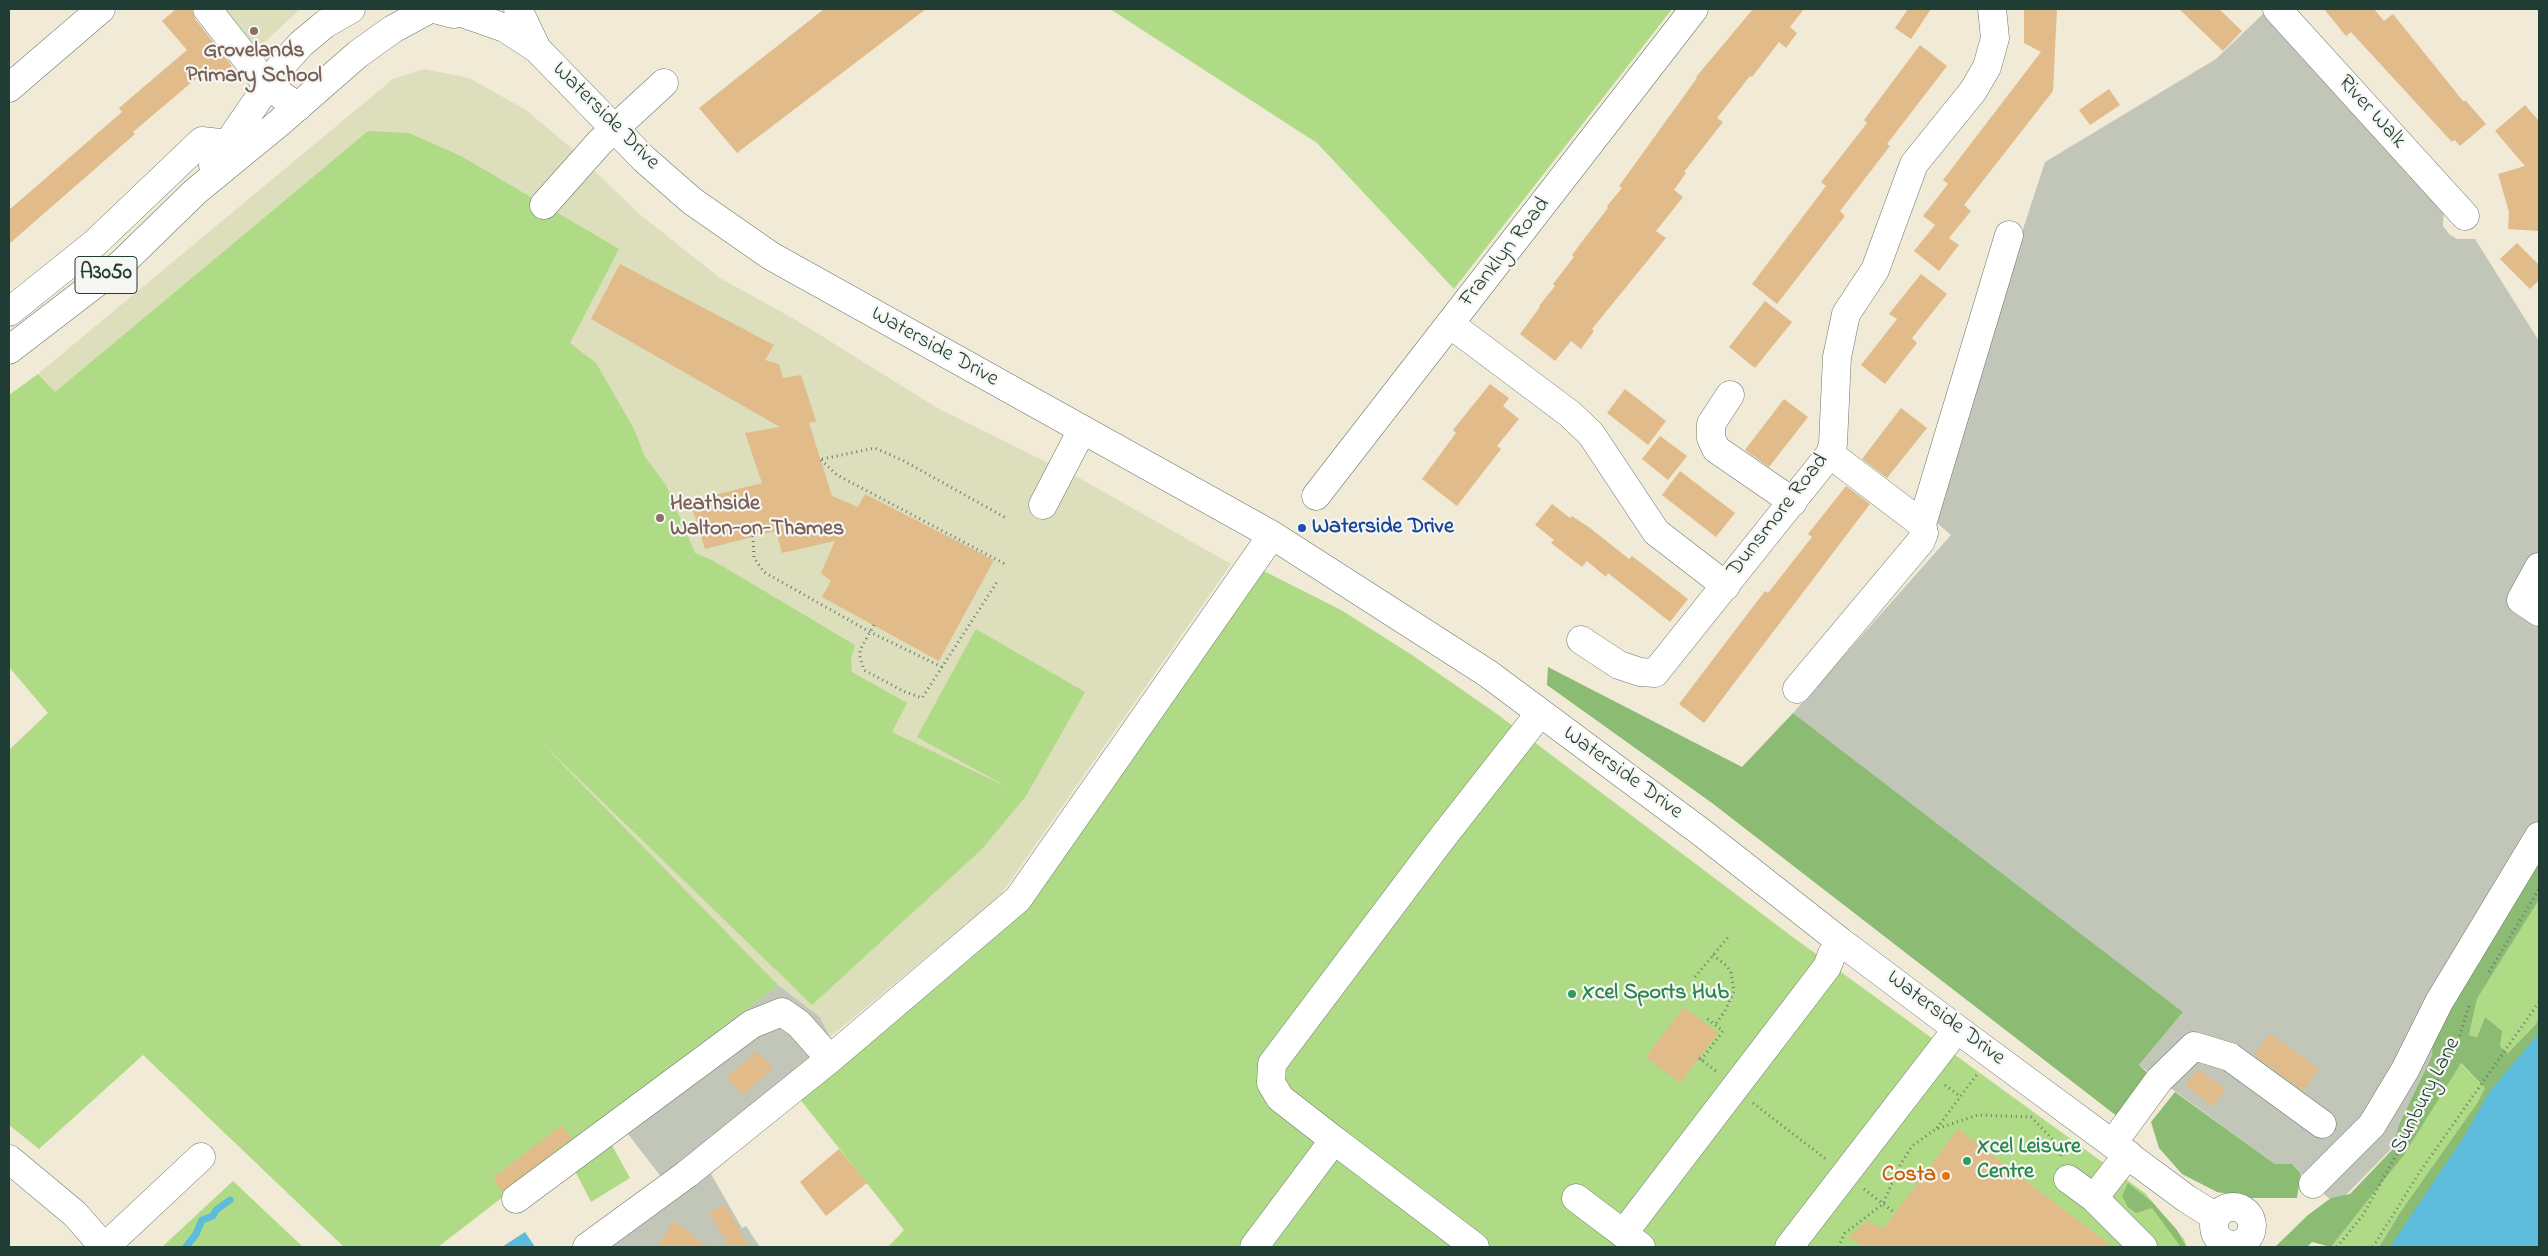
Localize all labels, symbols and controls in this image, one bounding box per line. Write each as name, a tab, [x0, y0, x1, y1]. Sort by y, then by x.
marker: Grovelands Primary School	[248, 25, 260, 37]
place label: Grovelands Primary School	[186, 39, 322, 90]
street label: Waterside Drive	[546, 58, 664, 176]
street label: River Walk	[2331, 71, 2411, 155]
street label: Franklyn Road	[1455, 193, 1557, 313]
road number: A3050	[75, 256, 137, 294]
street label: Waterside Drive	[866, 302, 1002, 394]
street label: Dunsmore Road	[1723, 449, 1835, 583]
place label: Heathside Walton-on-Thames	[670, 492, 844, 544]
marker: Heathside Walton-on-Thames	[654, 512, 666, 524]
place label: Waterside Drive	[1312, 515, 1454, 541]
marker: Waterside Drive	[1296, 522, 1308, 534]
street label: Waterside Drive	[1557, 722, 1687, 826]
street label: Waterside Drive	[1880, 966, 2010, 1072]
place label: Xcel Sports Hub	[1582, 981, 1729, 1007]
marker: Xcel Sports Hub	[1566, 988, 1578, 1000]
street label: Sunbury Lane	[2386, 1033, 2468, 1159]
place label: Xcel Leisure Centre	[1977, 1135, 2081, 1186]
marker: Xcel Leisure Centre	[1961, 1155, 1973, 1167]
place label: Costa	[1882, 1163, 1936, 1189]
marker: Costa	[1940, 1170, 1952, 1182]

